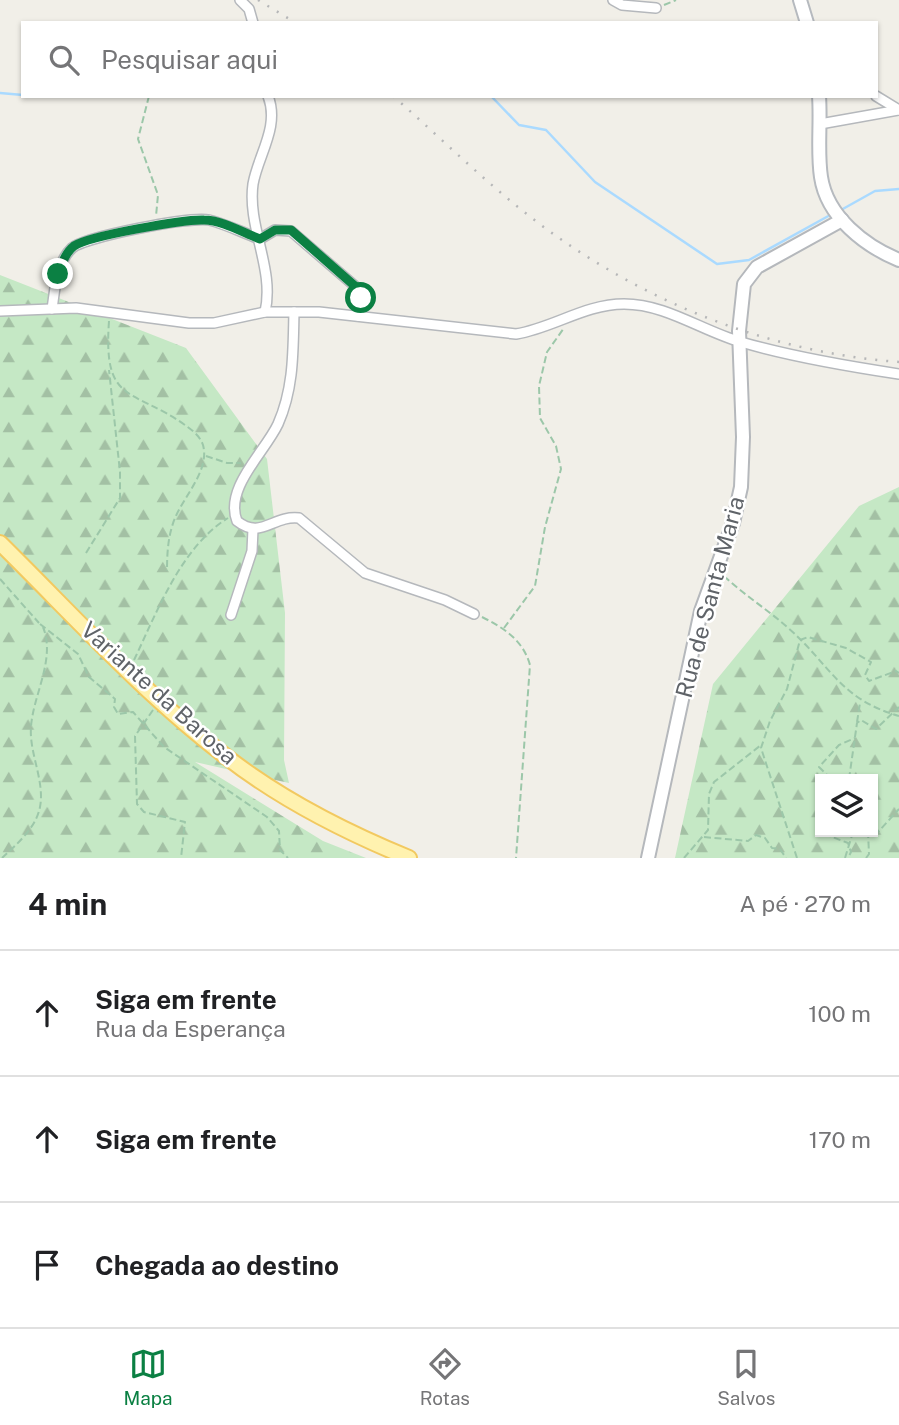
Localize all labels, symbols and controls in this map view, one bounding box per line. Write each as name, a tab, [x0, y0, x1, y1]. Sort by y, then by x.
search box	[21, 21, 878, 98]
icon: search	[45, 41, 83, 79]
text: Pesquisar aqui	[101, 44, 278, 75]
route end	[42, 258, 73, 289]
route start	[345, 282, 376, 313]
street label: Rua de Santa Maria	[670, 493, 749, 701]
street label: Variante da Barosa	[76, 616, 243, 770]
map controls	[815, 774, 878, 837]
button: layers	[815, 774, 878, 837]
text: 4 min	[28, 886, 107, 922]
text: A pé · 270 m	[740, 890, 871, 917]
text: Siga em frente	[95, 984, 277, 1015]
icon: ahead	[28, 994, 66, 1032]
text: 100 m	[808, 1000, 871, 1027]
text: Rua da Esperança	[95, 1015, 286, 1042]
icon: ahead	[28, 1120, 66, 1158]
text: Siga em frente	[95, 1124, 277, 1155]
text: 170 m	[809, 1126, 871, 1153]
icon: arrive	[28, 1246, 66, 1284]
text: Chegada ao destino	[95, 1250, 339, 1281]
tab: Mapa	[124, 1345, 173, 1409]
tab: Rotas	[420, 1345, 470, 1409]
tab: Salvos	[717, 1345, 775, 1409]

